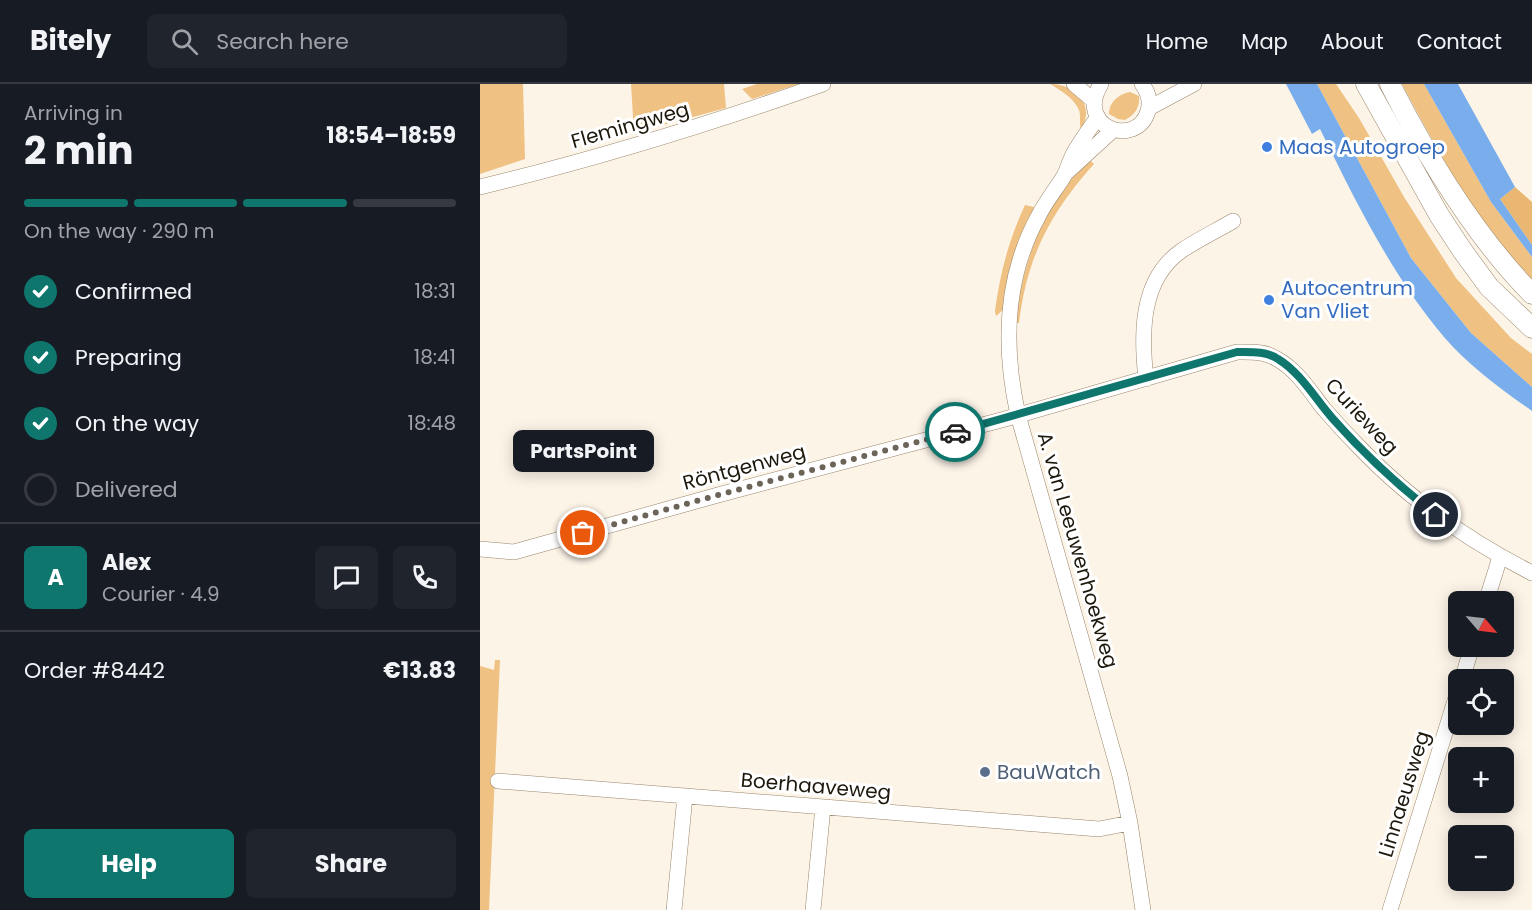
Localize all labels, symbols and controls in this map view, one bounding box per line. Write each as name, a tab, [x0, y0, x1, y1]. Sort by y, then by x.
search box	[147, 14, 567, 68]
text: Bitely	[30, 21, 111, 60]
icon: search	[168, 25, 201, 58]
text: Search here	[216, 26, 349, 57]
text: Home	[1146, 27, 1208, 56]
text: Map	[1241, 27, 1288, 56]
text: About	[1321, 27, 1384, 56]
text: Contact	[1417, 27, 1502, 56]
street label: Flemingweg	[568, 95, 692, 155]
text: Arriving in	[24, 99, 123, 127]
text: 18:54–18:59	[326, 120, 456, 151]
text: 2 min	[24, 123, 134, 178]
place label: Maas Autogroep	[1279, 133, 1445, 161]
marker: Maas Autogroep	[1260, 140, 1274, 154]
text: On the way · 290 m	[24, 217, 214, 245]
place label: Autocentrum Van Vliet	[1281, 274, 1413, 325]
icon: check	[24, 275, 57, 308]
text: Confirmed	[75, 276, 192, 307]
text: 18:31	[415, 277, 456, 305]
marker: Autocentrum Van Vliet	[1262, 293, 1276, 307]
icon: check	[24, 341, 57, 374]
text: Preparing	[75, 342, 182, 373]
text: 18:41	[414, 343, 456, 371]
street label: Curieweg	[1319, 372, 1405, 460]
courier	[925, 402, 985, 462]
icon: check	[24, 407, 57, 440]
text: On the way	[75, 408, 199, 439]
text: 18:48	[408, 409, 456, 437]
icon: car	[939, 416, 972, 449]
street label: A. van Leeuwenhoekweg	[1031, 429, 1125, 671]
callout: PartsPoint	[513, 431, 654, 473]
text: PartsPoint	[530, 437, 637, 465]
street label: Röntgenweg	[679, 437, 809, 497]
text: Delivered	[75, 474, 178, 505]
pin	[1410, 489, 1461, 540]
icon: home	[1419, 498, 1452, 531]
pin	[557, 507, 608, 558]
icon: bag	[566, 516, 599, 549]
button: chat	[315, 546, 378, 609]
button: phone	[393, 546, 456, 609]
text: Alex	[102, 547, 151, 578]
text: A	[47, 562, 64, 593]
text: Courier · 4.9	[102, 580, 220, 608]
north arrow	[1448, 591, 1514, 657]
map controls	[1448, 591, 1514, 891]
text: Order #8442	[24, 655, 165, 686]
text: €13.83	[383, 655, 456, 686]
button: locate	[1448, 669, 1514, 735]
street label: Linnaeusweg	[1372, 727, 1436, 861]
button: +	[1448, 747, 1514, 813]
place label: BauWatch	[997, 758, 1101, 786]
street label: Boerhaaveweg	[740, 765, 892, 807]
marker: BauWatch	[978, 765, 992, 779]
button: −	[1448, 825, 1514, 891]
button: Help	[24, 829, 234, 898]
button: Share	[246, 829, 456, 898]

